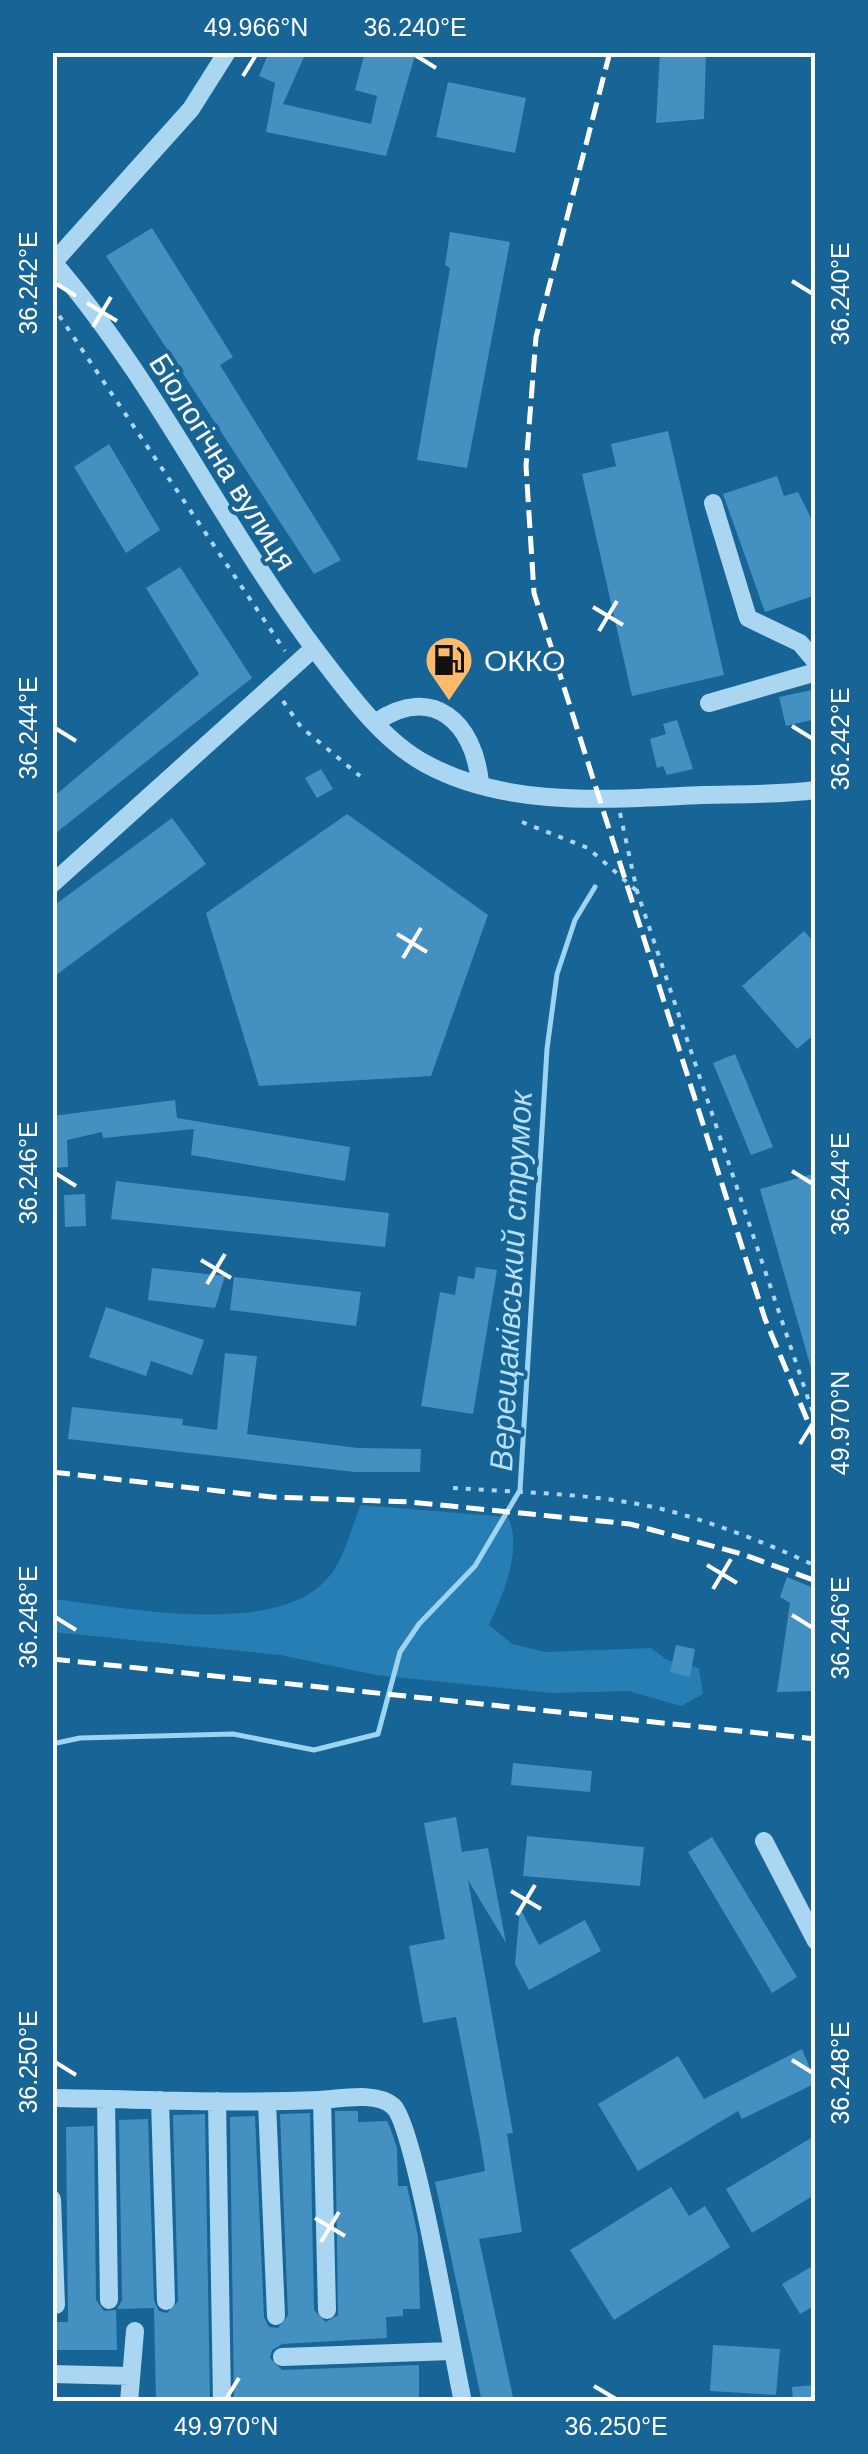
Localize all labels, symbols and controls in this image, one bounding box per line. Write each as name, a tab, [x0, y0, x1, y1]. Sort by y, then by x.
text: 49.966°N	[204, 13, 308, 41]
text: 36.240°E	[363, 13, 467, 41]
text: 36.242°E	[14, 231, 42, 335]
text: 36.240°E	[826, 242, 854, 346]
street label: Біологічна вулиця	[143, 348, 303, 576]
fuel station icon: ОККО	[423, 634, 475, 702]
place label: ОККО	[484, 644, 565, 677]
text: 36.244°E	[14, 676, 42, 780]
text: 36.242°E	[826, 687, 854, 791]
water label: Верещаківський струмок	[483, 1088, 539, 1472]
text: 36.246°E	[14, 1121, 42, 1225]
text: 36.244°E	[826, 1132, 854, 1236]
text: 49.970°N	[826, 1371, 854, 1475]
text: 36.248°E	[14, 1565, 42, 1669]
text: 36.246°E	[826, 1576, 854, 1680]
text: 36.250°E	[14, 2010, 42, 2114]
text: 36.248°E	[826, 2021, 854, 2125]
text: 49.970°N	[174, 2412, 278, 2440]
text: 36.250°E	[564, 2412, 668, 2440]

